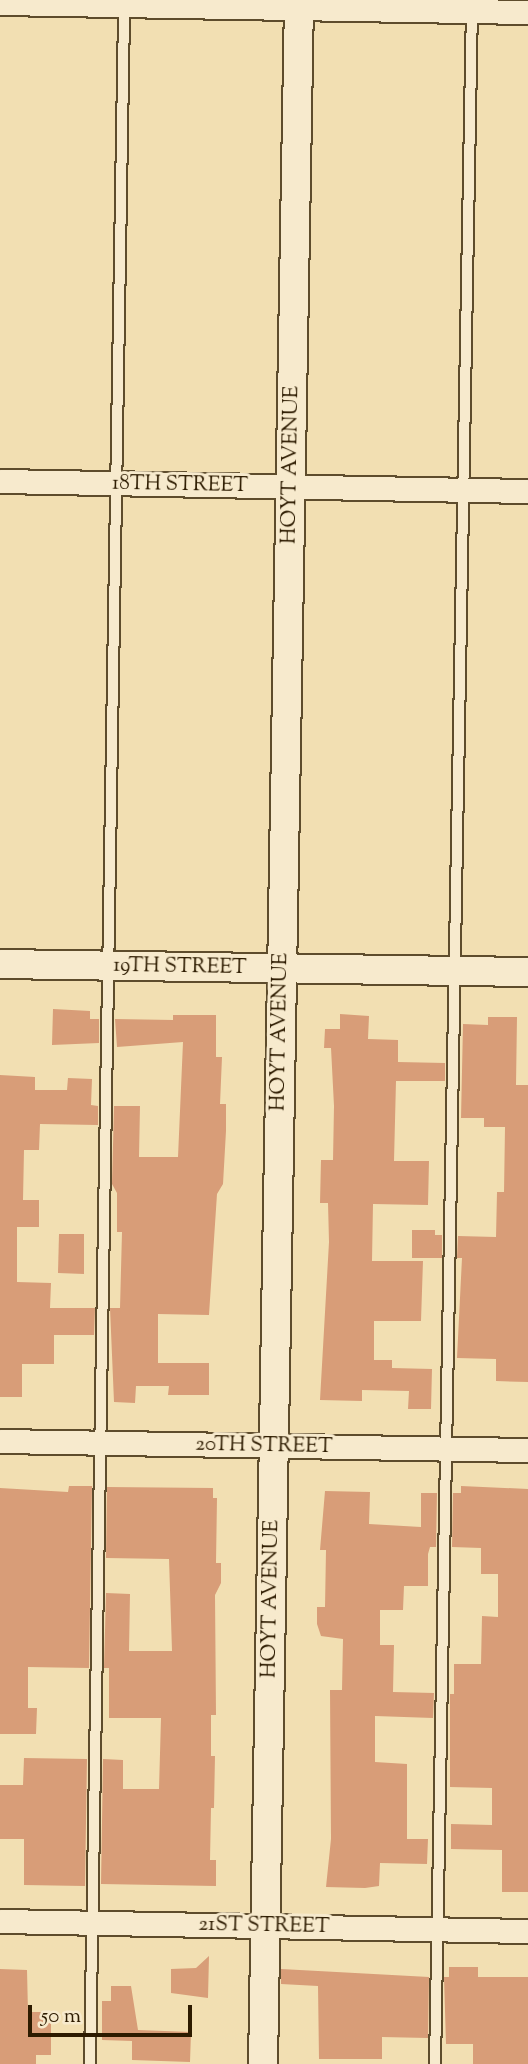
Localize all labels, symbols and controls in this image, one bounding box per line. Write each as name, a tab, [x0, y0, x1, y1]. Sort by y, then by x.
street label: HOYT AVENUE	[277, 386, 305, 544]
street label: 18TH STREET	[112, 471, 248, 499]
street label: 19TH STREET	[113, 953, 247, 981]
street label: HOYT AVENUE	[266, 953, 294, 1111]
street label: 20TH STREET	[195, 1432, 333, 1460]
street label: HOYT AVENUE	[257, 1520, 285, 1678]
street label: 21ST STREET	[198, 1912, 330, 1940]
scale bar	[32, 1990, 196, 2034]
text: 50 m	[41, 2002, 81, 2032]

